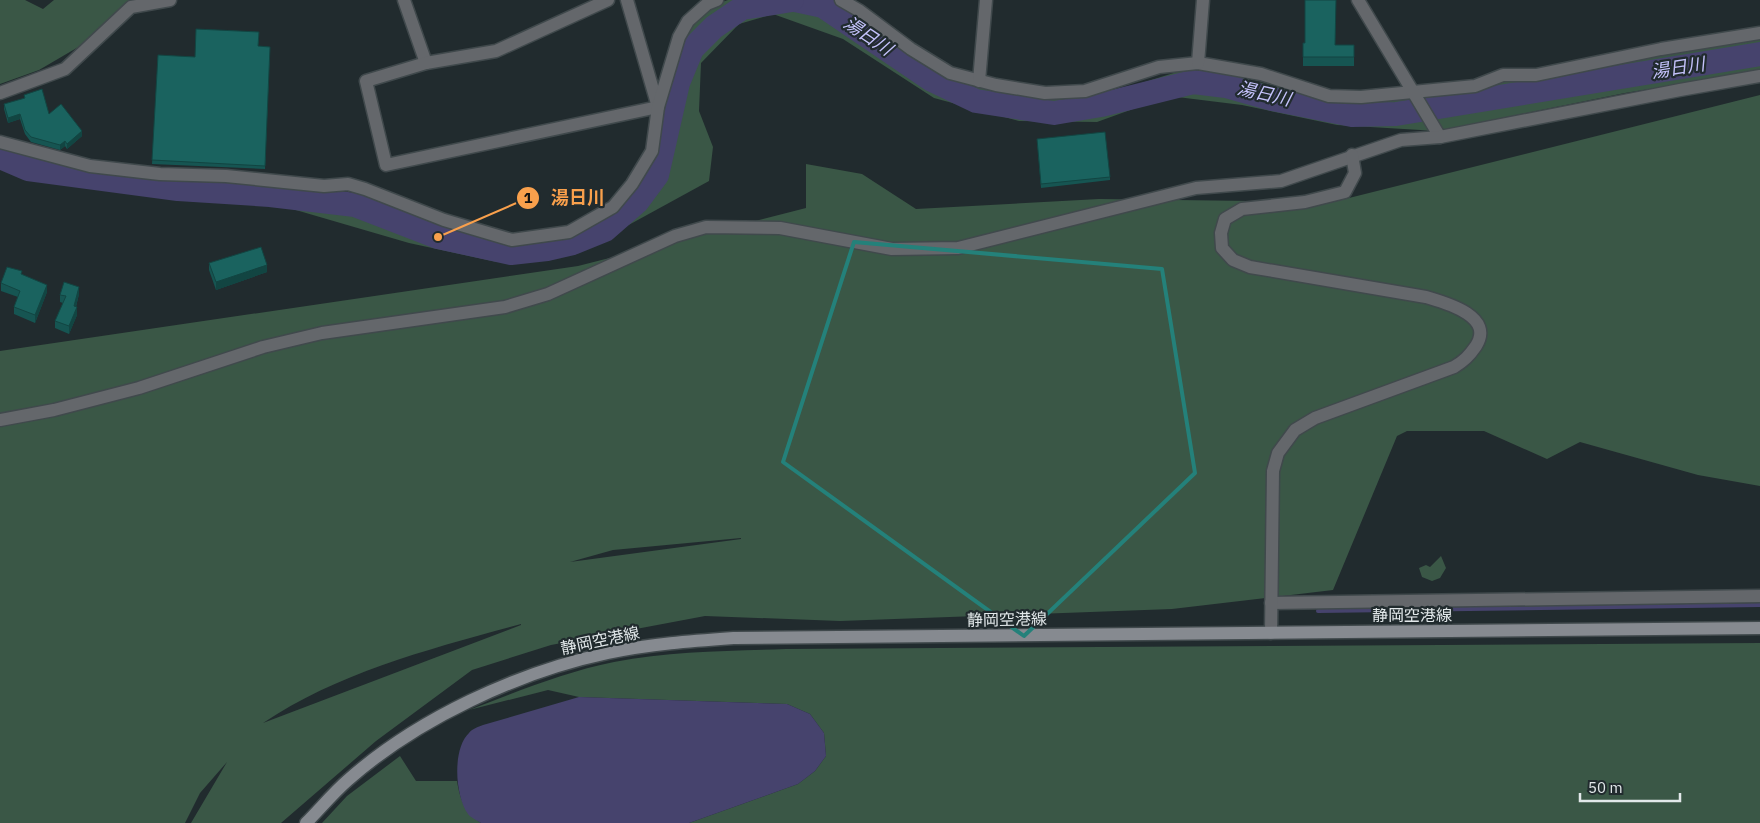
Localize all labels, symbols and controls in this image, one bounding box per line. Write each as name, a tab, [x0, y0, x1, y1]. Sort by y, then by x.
water label: 湯日川	[839, 11, 899, 61]
water label: 湯日川	[1649, 52, 1708, 83]
water label: 湯日川	[1235, 76, 1295, 111]
callout: 湯日川	[516, 181, 615, 214]
text: 湯日川	[551, 186, 605, 209]
text: 1	[523, 188, 533, 207]
street label: 静岡空港線	[1372, 605, 1452, 625]
street label: 静岡空港線	[967, 608, 1047, 630]
street label: 静岡空港線	[559, 622, 641, 658]
scale bar	[1580, 770, 1680, 802]
text: 50 m	[1588, 778, 1623, 797]

